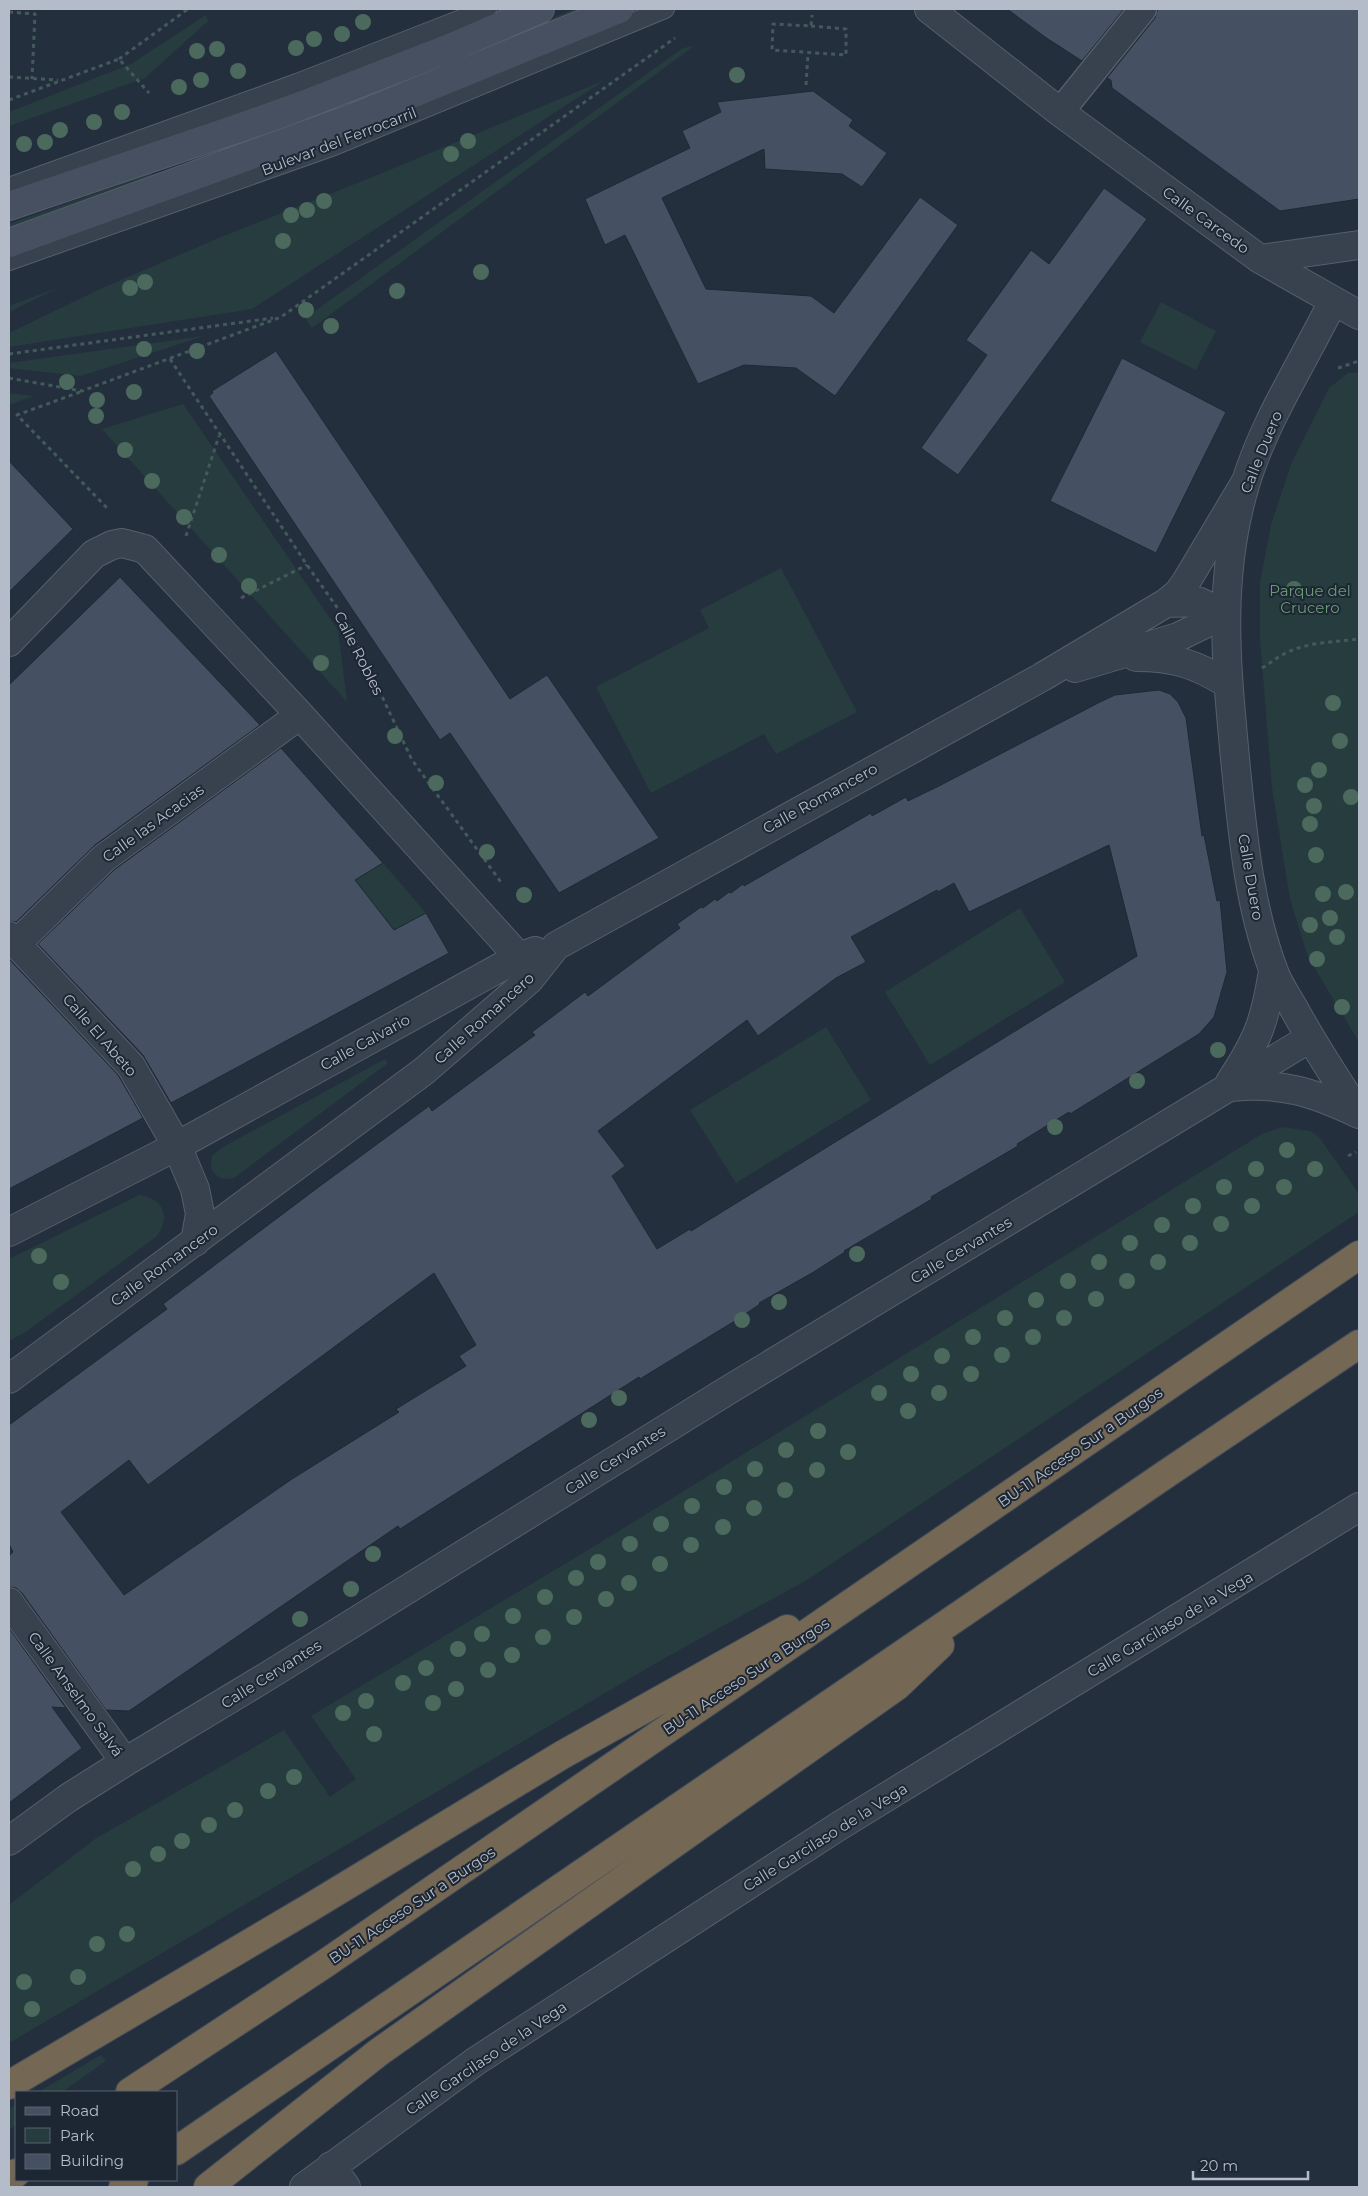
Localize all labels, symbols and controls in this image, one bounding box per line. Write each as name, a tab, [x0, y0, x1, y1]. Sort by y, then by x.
street label: Bulevar del Ferrocarril	[259, 103, 419, 179]
street label: Calle Carcedo	[1159, 182, 1253, 258]
street label: Calle Duero	[1236, 408, 1286, 496]
park label: Parque del Crucero	[1269, 581, 1351, 617]
street label: Calle Robles	[330, 608, 388, 698]
street label: Calle Romancero	[759, 759, 881, 837]
street label: Calle las Acacias	[98, 780, 208, 866]
street label: Calle Duero	[1234, 832, 1268, 922]
street label: Calle Romancero	[430, 968, 538, 1068]
street label: Calle El Abeto	[59, 990, 141, 1080]
street label: Calle Calvario	[317, 1009, 413, 1075]
street label: Calle Cervantes	[907, 1212, 1015, 1288]
street label: Calle Romancero	[107, 1220, 221, 1310]
street label: BU-11 Acceso Sur a Burgos	[994, 1383, 1166, 1511]
street label: Calle Cervantes	[561, 1421, 669, 1499]
street label: Calle Garcilaso de la Vega	[1083, 1567, 1257, 1681]
street label: BU-11 Acceso Sur a Burgos	[659, 1613, 833, 1739]
street label: Calle Anselmo Salvá	[24, 1628, 128, 1760]
street label: Calle Cervantes	[217, 1635, 325, 1713]
street label: Calle Garcilaso de la Vega	[739, 1778, 911, 1896]
street label: BU-11 Acceso Sur a Burgos	[325, 1842, 499, 1968]
street label: Calle Garcilaso de la Vega	[402, 1997, 570, 2119]
legend	[15, 2091, 178, 2181]
text: Road	[60, 2101, 99, 2120]
text: Park	[60, 2126, 94, 2145]
scale bar	[1193, 2148, 1308, 2180]
text: Building	[60, 2151, 124, 2170]
text: 20 m	[1200, 2156, 1238, 2175]

